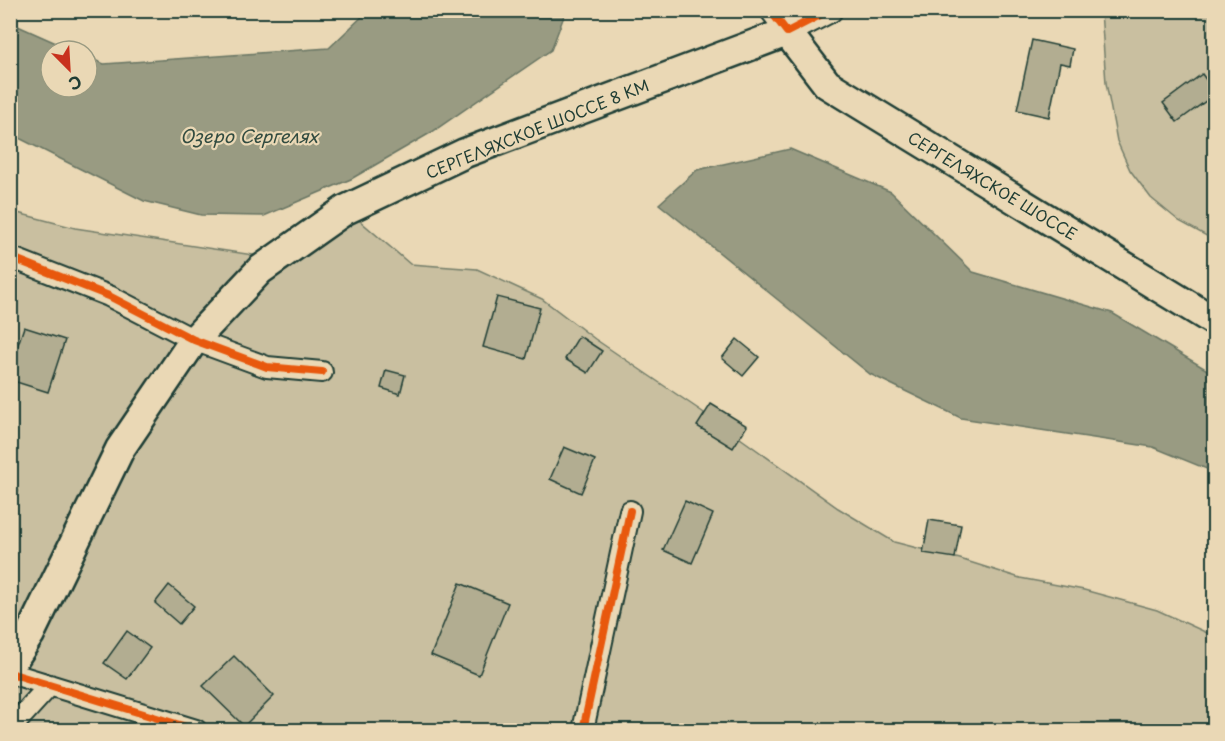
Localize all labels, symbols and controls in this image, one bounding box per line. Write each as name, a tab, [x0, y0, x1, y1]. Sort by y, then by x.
north arrow	[39, 39, 99, 99]
text: С	[65, 70, 86, 97]
street label: СЕРГЕЛЯХСКОЕ ШОССЕ 8 КМ	[422, 72, 652, 184]
water label: Озеро Сергелях	[180, 122, 321, 149]
street label: СЕРГЕЛЯХСКОЕ ШОССЕ	[904, 125, 1082, 245]

